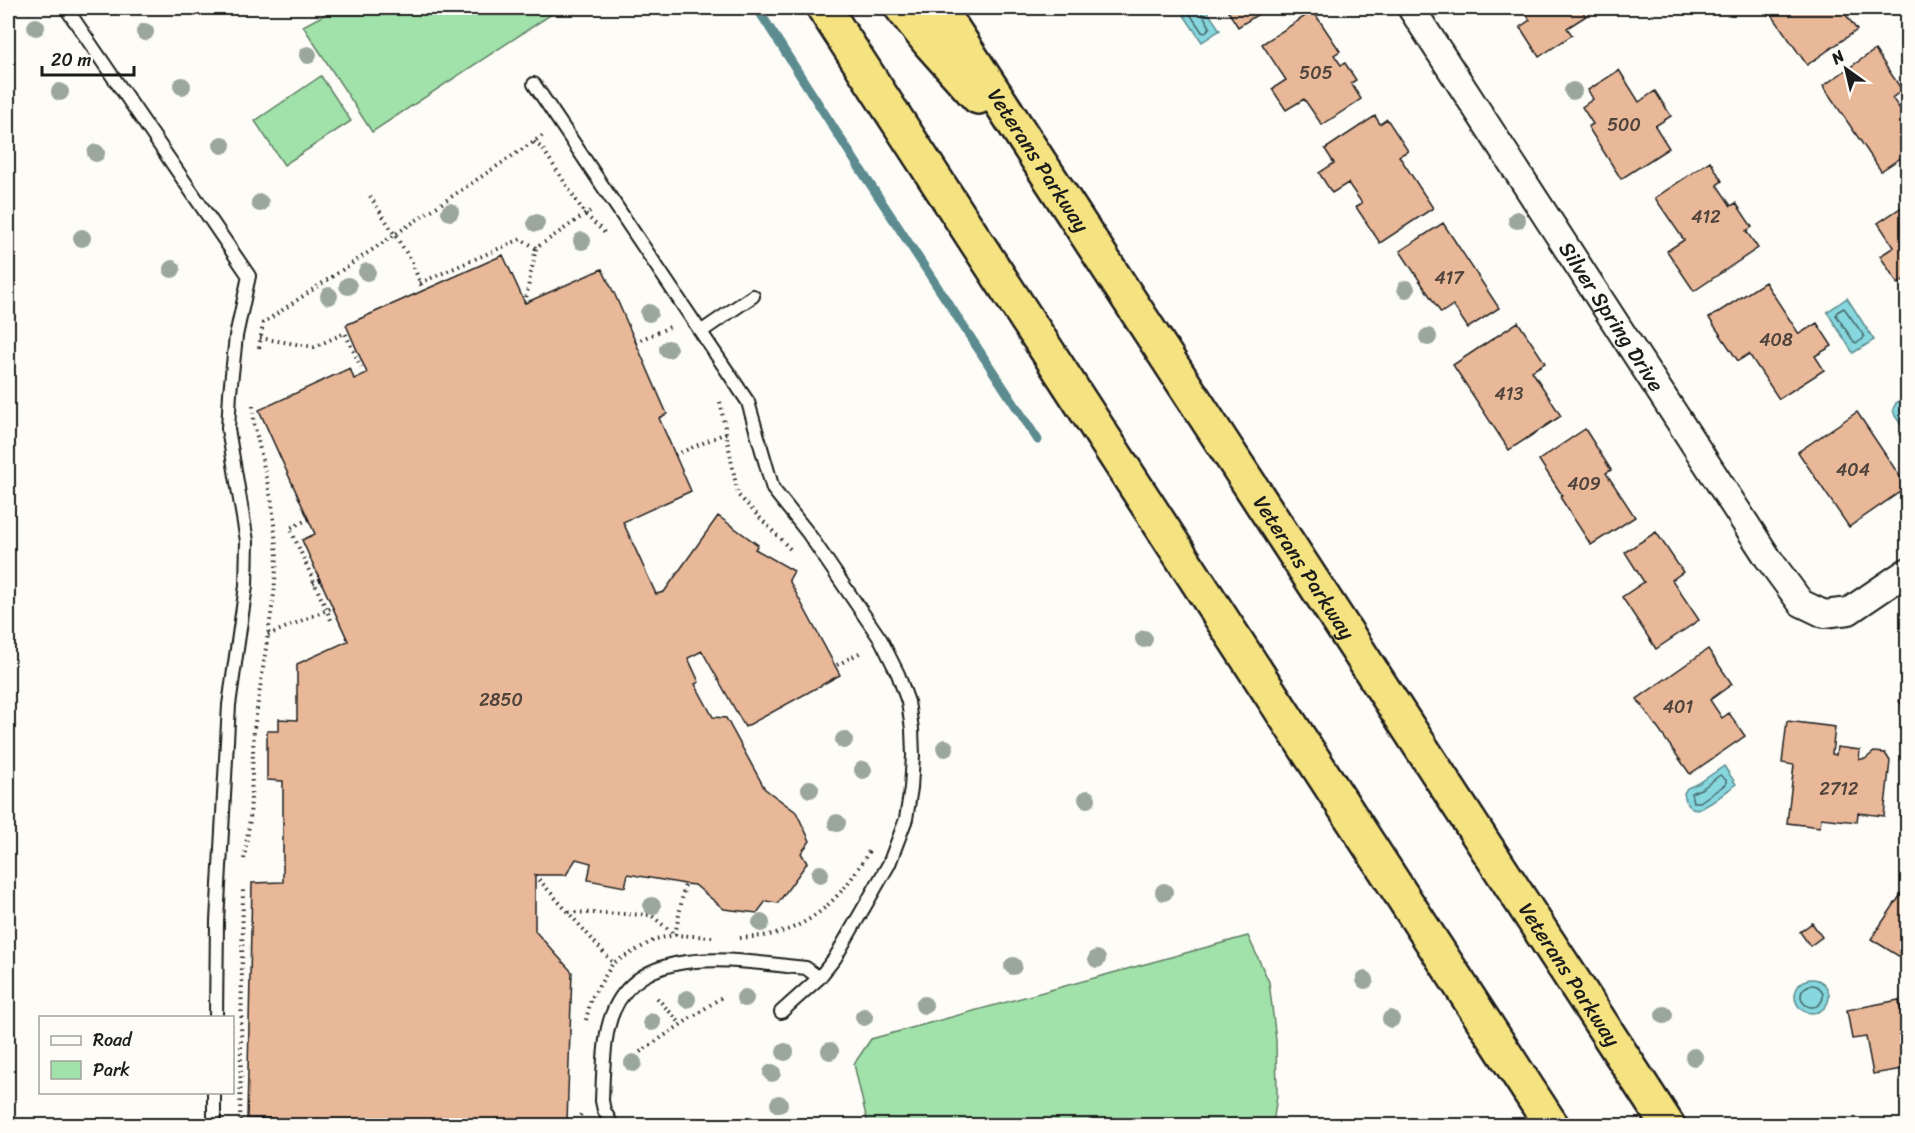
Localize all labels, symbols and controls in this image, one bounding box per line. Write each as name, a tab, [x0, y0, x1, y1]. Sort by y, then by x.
scale bar	[42, 39, 134, 77]
north arrow	[1816, 39, 1876, 99]
text: N	[1824, 41, 1851, 73]
text: 20 m	[51, 44, 91, 76]
house number: 505	[1299, 57, 1333, 89]
street label: Veterans Parkway	[977, 80, 1100, 241]
house number: 500	[1607, 109, 1641, 141]
house number: 412	[1691, 201, 1721, 233]
street label: Silver Spring Drive	[1548, 234, 1675, 400]
house number: 417	[1434, 262, 1465, 294]
house number: 408	[1759, 324, 1793, 356]
house number: 413	[1495, 378, 1524, 410]
house number: 404	[1836, 454, 1870, 486]
house number: 409	[1567, 468, 1601, 500]
street label: Veterans Parkway	[1243, 488, 1365, 648]
house number: 2850	[479, 684, 523, 716]
house number: 401	[1663, 691, 1693, 723]
house number: 2712	[1820, 773, 1858, 805]
street label: Veterans Parkway	[1508, 895, 1631, 1055]
legend	[39, 1016, 234, 1094]
text: Road	[93, 1024, 133, 1056]
text: Park	[93, 1054, 130, 1086]

